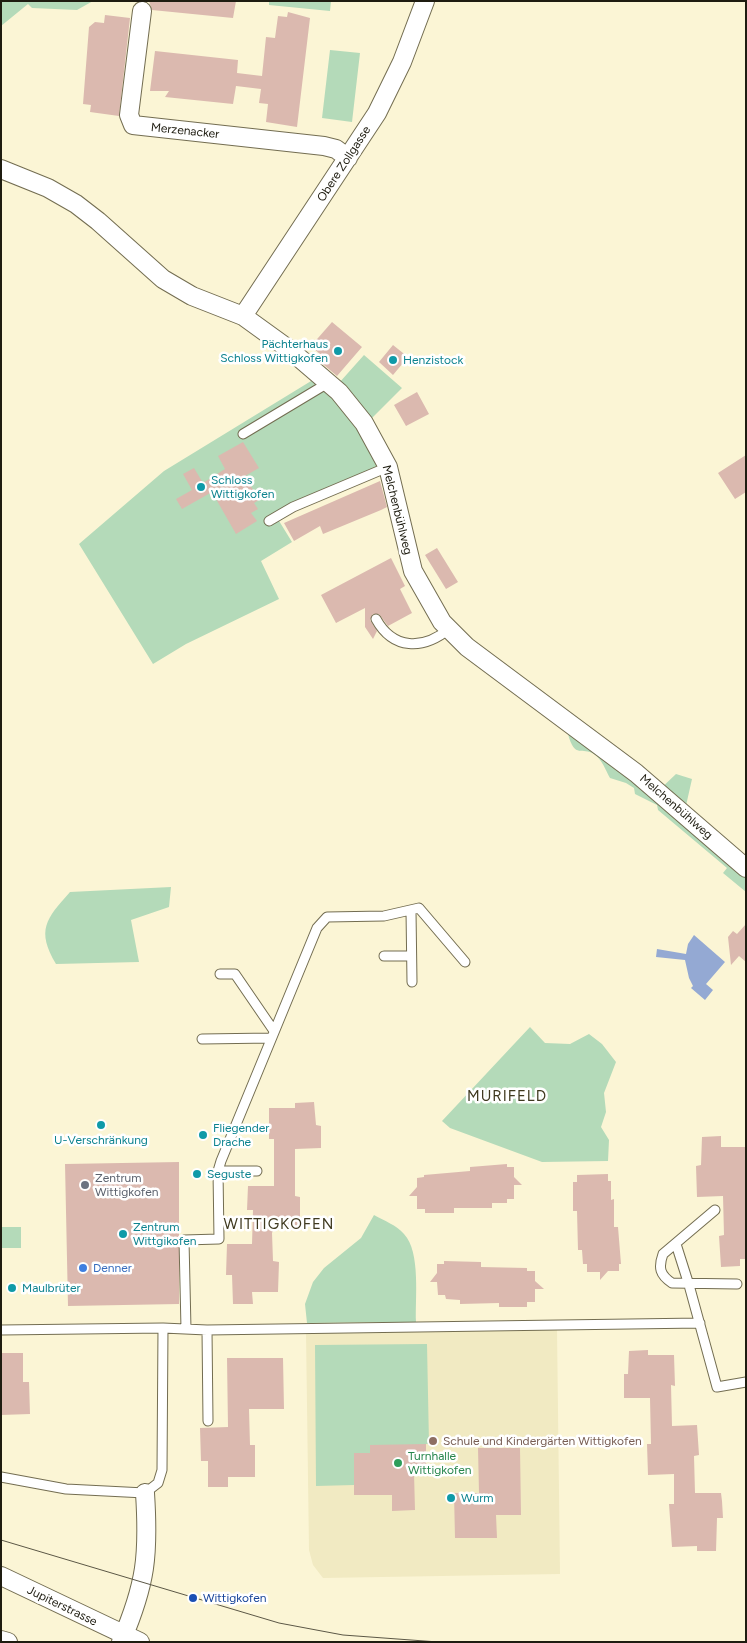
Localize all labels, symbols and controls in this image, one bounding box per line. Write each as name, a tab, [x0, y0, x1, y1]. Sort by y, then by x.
street label: Merzenacker	[150, 120, 220, 142]
street label: Obere Zollgasse	[314, 123, 374, 205]
place label: Pächterhaus Schloss Wittigkofen	[220, 337, 328, 365]
marker: Pächterhaus Schloss Wittigkofen	[332, 345, 344, 357]
place label: Henzistock	[403, 353, 463, 367]
marker: Henzistock	[387, 354, 399, 366]
street label: Melchenbühlweg	[379, 464, 415, 556]
place label: Schloss Wittigkofen	[211, 473, 274, 501]
marker: Schloss Wittigkofen	[195, 481, 207, 493]
street label: Melchenbühlweg	[637, 771, 715, 843]
district label: MURIFELD	[466, 1088, 548, 1106]
marker: U-Verschränkung	[95, 1119, 107, 1131]
place label: Fliegender Drache	[213, 1121, 269, 1149]
marker: Fliegender Drache	[197, 1129, 209, 1141]
place label: U-Verschränkung	[54, 1133, 148, 1147]
place label: Seguste	[207, 1167, 251, 1181]
marker: Seguste	[191, 1168, 203, 1180]
place label: Zentrum Wittigkofen	[95, 1171, 158, 1199]
marker: Zentrum Wittigkofen	[79, 1179, 91, 1191]
district label: WITTIGKOFEN	[222, 1216, 336, 1234]
place label: Zentrum Wittgikofen	[133, 1220, 196, 1248]
marker: Zentrum Wittgikofen	[117, 1228, 129, 1240]
place label: Denner	[93, 1261, 132, 1275]
marker: Denner	[77, 1262, 89, 1274]
place label: Maulbrüter	[22, 1281, 81, 1295]
marker: Maulbrüter	[6, 1282, 18, 1294]
place label: Schule und Kindergärten Wittigkofen	[443, 1434, 642, 1448]
marker: Schule und Kindergärten Wittigkofen	[427, 1435, 439, 1447]
place label: Turnhalle Wittigkofen	[408, 1449, 471, 1477]
marker: Turnhalle Wittigkofen	[392, 1457, 404, 1469]
place label: Wurm	[461, 1491, 493, 1505]
marker: Wurm	[445, 1492, 457, 1504]
street label: Jupiterstrasse	[25, 1583, 99, 1629]
place label: Wittigkofen	[203, 1591, 266, 1605]
marker: Wittigkofen	[187, 1592, 199, 1604]

